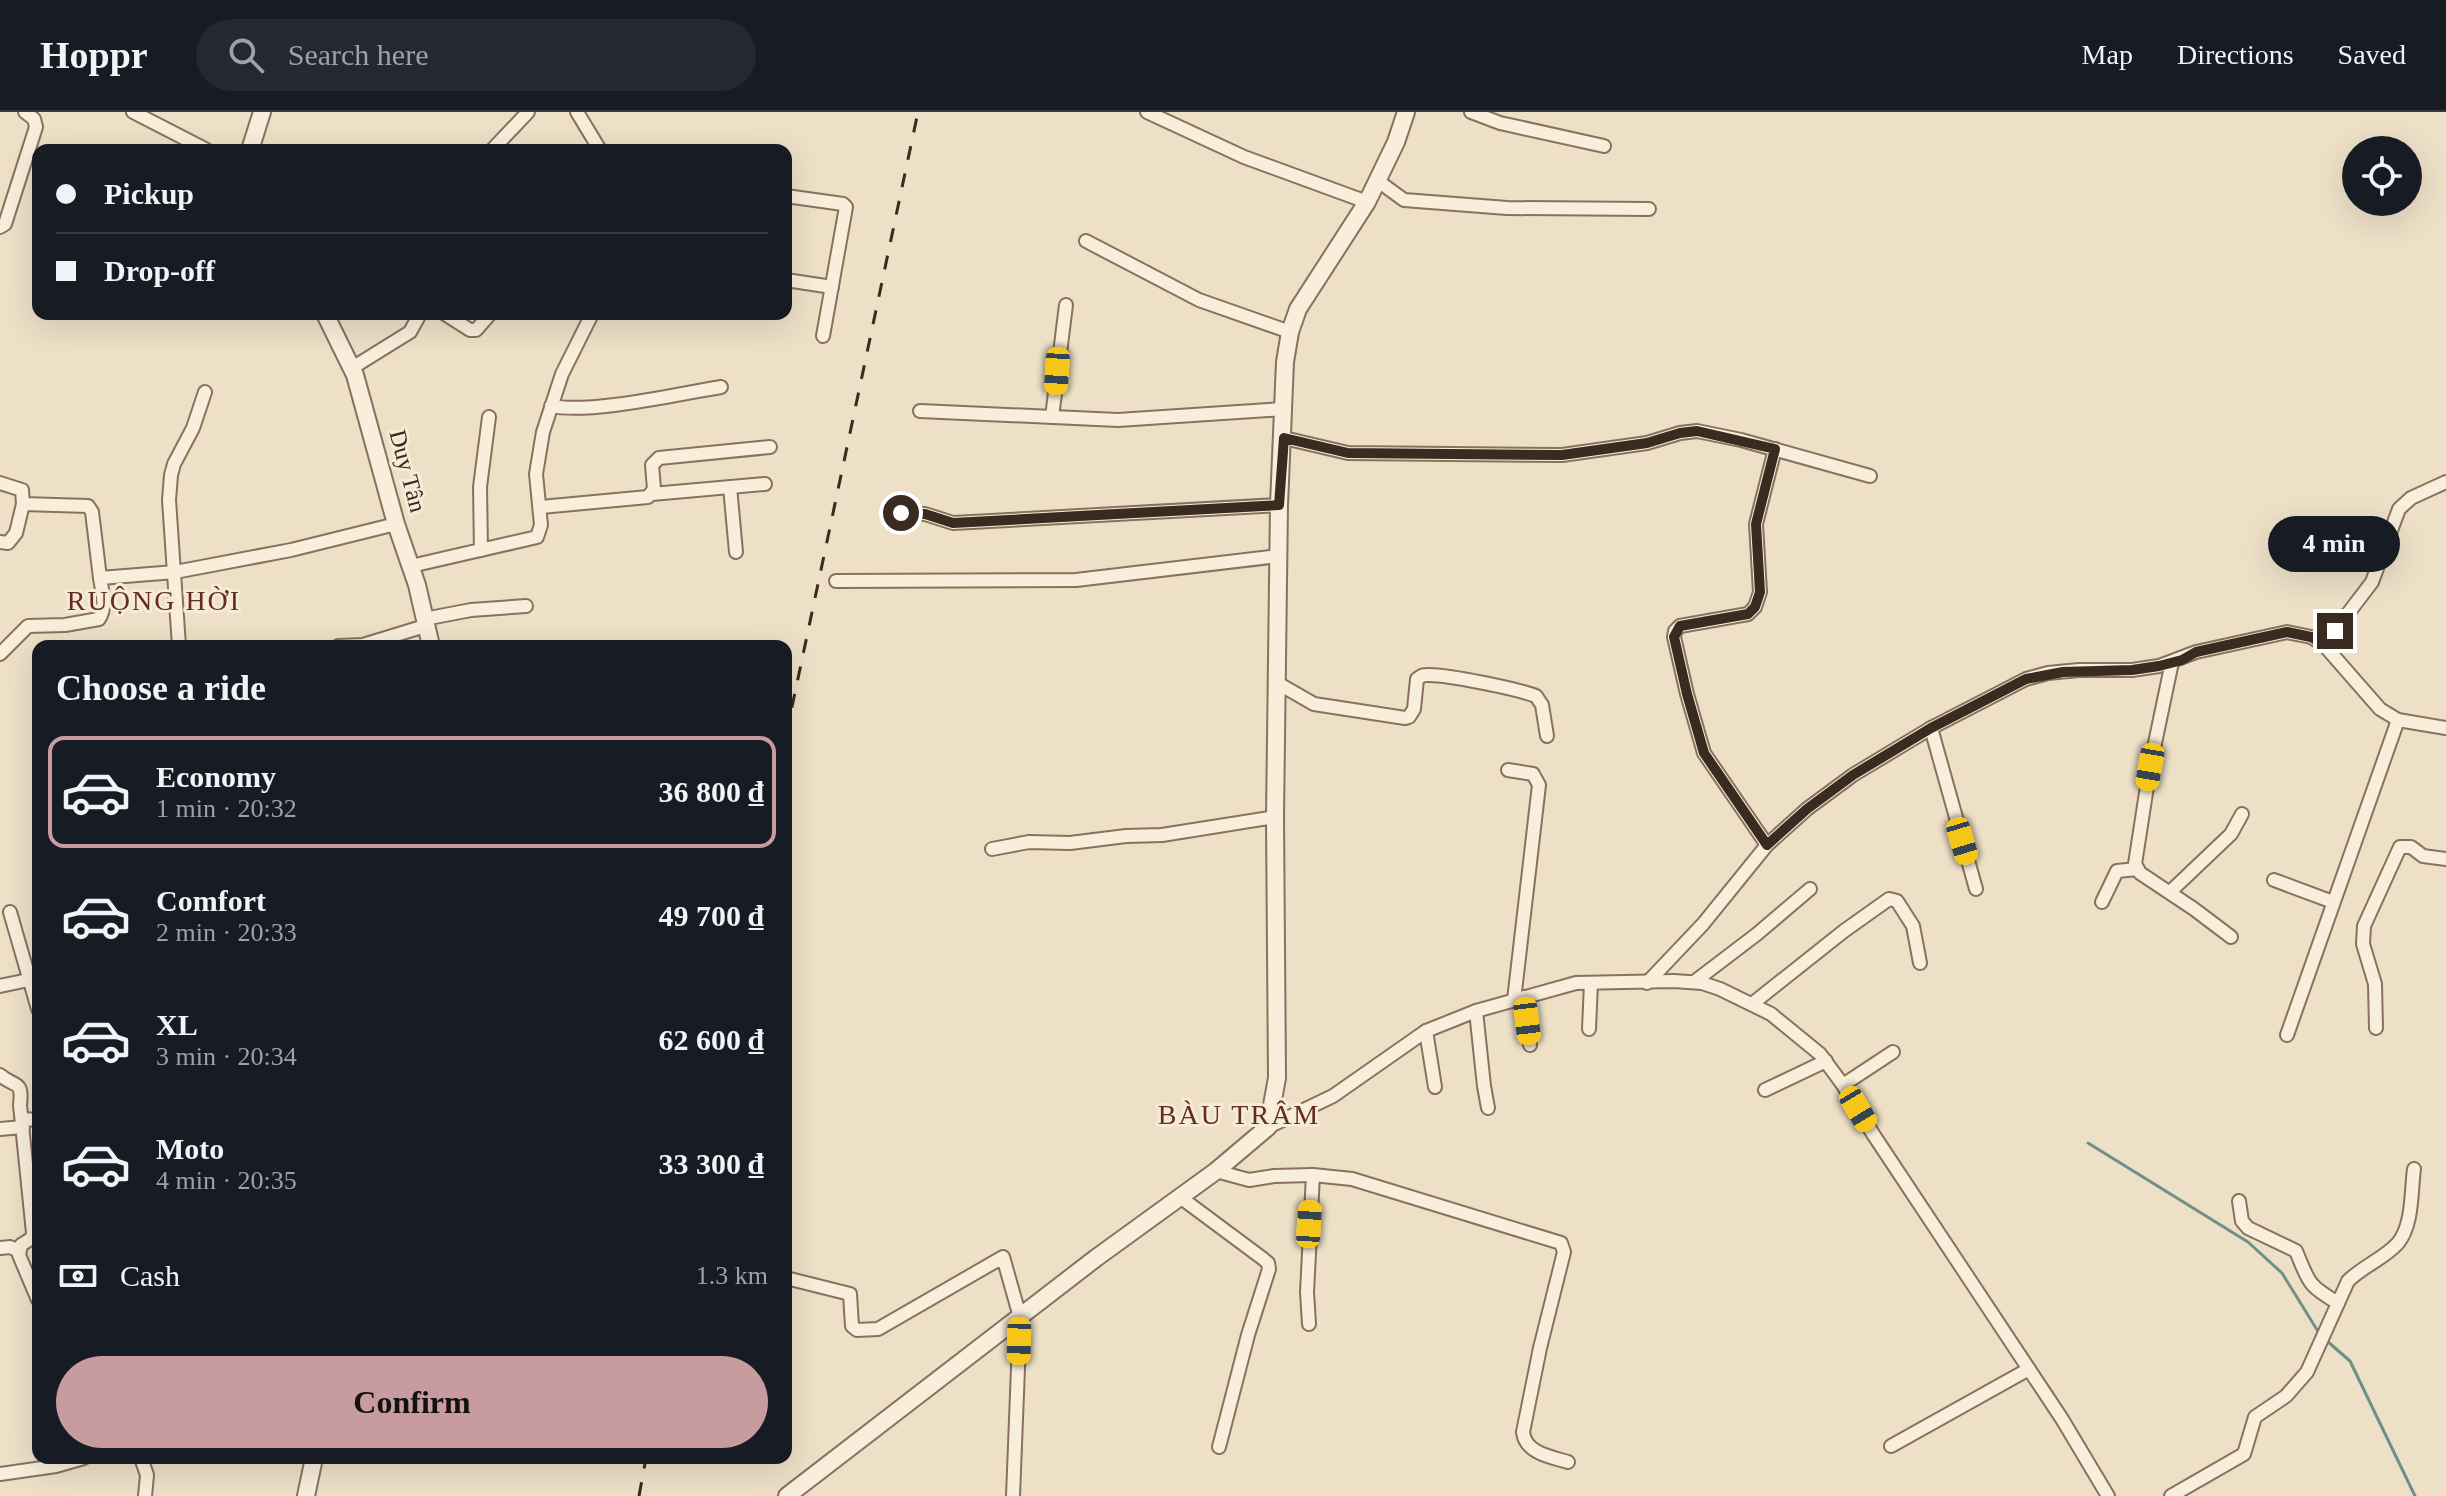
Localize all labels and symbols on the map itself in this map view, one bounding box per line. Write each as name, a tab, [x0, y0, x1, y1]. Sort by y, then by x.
car	[1043, 346, 1071, 396]
street label: Duy Tân	[385, 427, 431, 515]
route start	[883, 495, 919, 531]
callout: 4 min	[2269, 515, 2401, 571]
district label: RUỘNG HỜI	[67, 585, 241, 616]
route end	[2317, 613, 2353, 649]
car	[2134, 741, 2166, 793]
car	[1944, 815, 1980, 867]
car	[1512, 996, 1542, 1046]
car	[1835, 1082, 1881, 1136]
district label: BÀU TRÂM	[1158, 1099, 1320, 1130]
car	[1295, 1199, 1323, 1249]
car	[1007, 1317, 1031, 1365]

